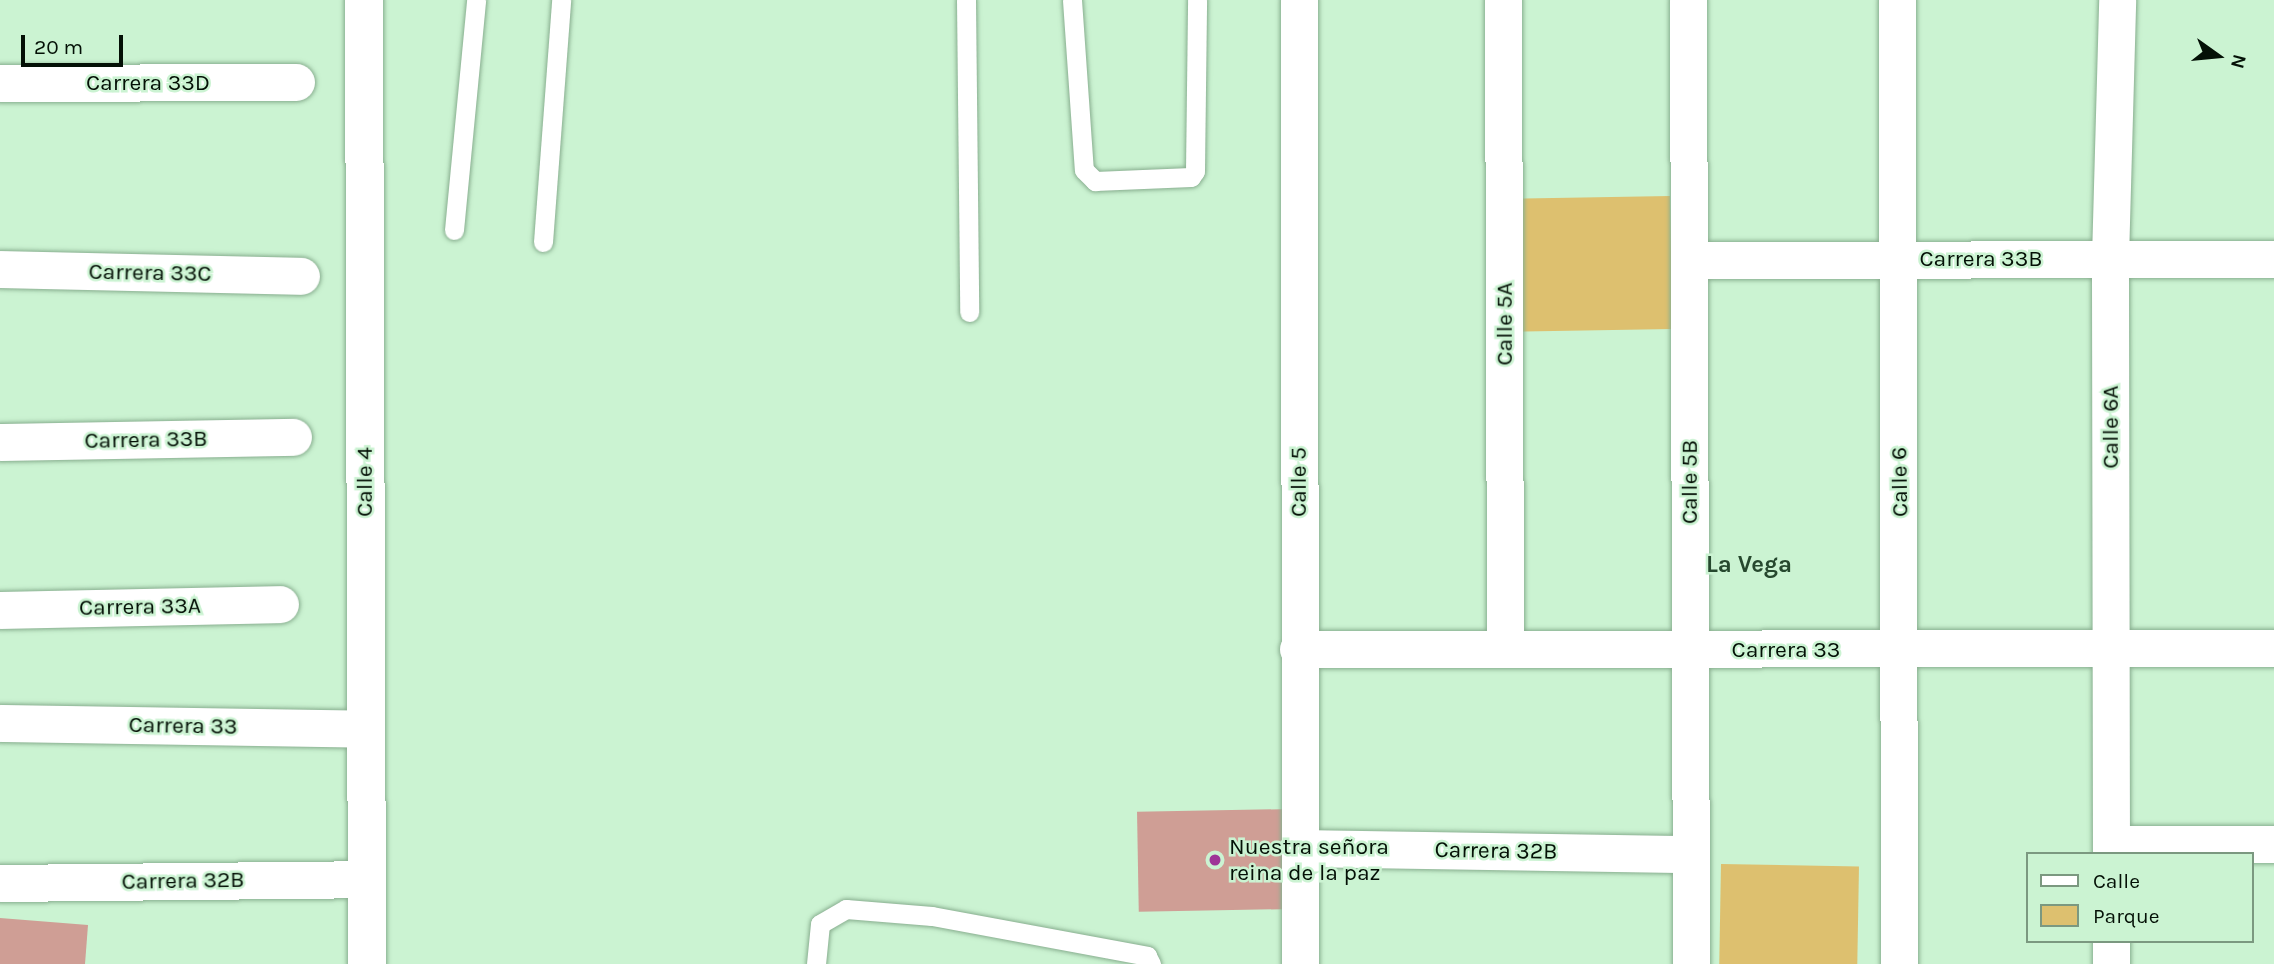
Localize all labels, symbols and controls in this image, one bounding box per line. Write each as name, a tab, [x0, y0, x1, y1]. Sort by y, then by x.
scale bar	[24, 21, 126, 65]
north arrow	[2183, 21, 2253, 91]
text: 20 m	[34, 35, 83, 59]
text: N	[2226, 52, 2251, 71]
street label: Carrera 33D	[86, 69, 210, 97]
street label: Carrera 33B	[1919, 245, 2043, 273]
street label: Carrera 33C	[88, 258, 212, 288]
street label: Calle 5A	[1491, 282, 1519, 366]
street label: Calle 6A	[2097, 385, 2125, 469]
street label: Carrera 33B	[84, 425, 208, 455]
street label: Calle 5B	[1676, 440, 1704, 524]
street label: Calle 4	[351, 447, 379, 517]
street label: Calle 5	[1285, 447, 1313, 517]
street label: Calle 6	[1886, 447, 1914, 517]
district label: La Vega	[1706, 551, 1792, 579]
street label: Carrera 33A	[79, 592, 201, 622]
street label: Carrera 33	[1732, 636, 1840, 664]
street label: Carrera 33	[128, 711, 238, 741]
place label: Nuestra señora reina de la paz	[1229, 833, 1389, 887]
street label: Carrera 32B	[1434, 836, 1558, 866]
marker: Nuestra señora reina de la paz	[1207, 852, 1223, 868]
legend	[2025, 852, 2253, 943]
street label: Carrera 32B	[121, 866, 245, 896]
text: Calle	[2093, 869, 2140, 893]
text: Parque	[2093, 904, 2160, 928]

